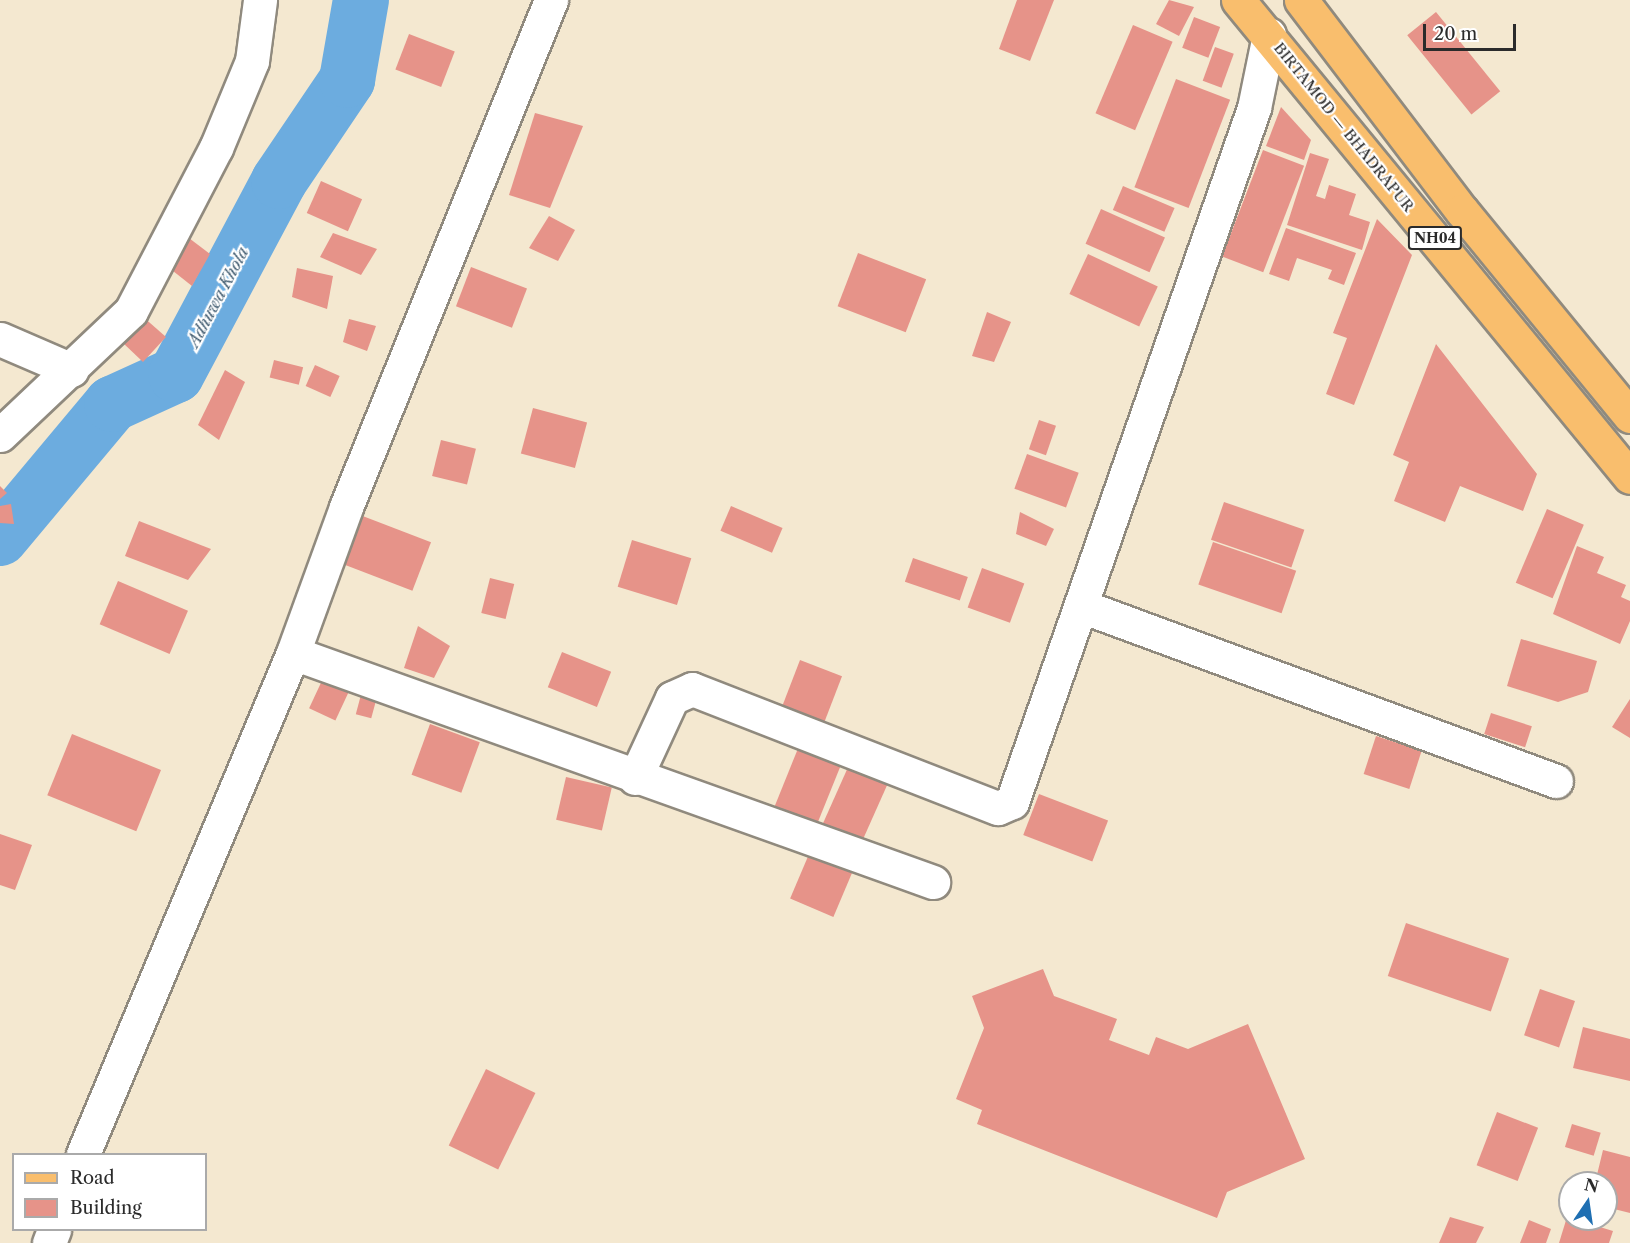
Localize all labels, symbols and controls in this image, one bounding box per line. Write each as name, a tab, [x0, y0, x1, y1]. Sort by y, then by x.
scale bar	[1426, 12, 1519, 50]
text: 20 m	[1434, 23, 1477, 45]
street label: BIRTAMOD — BHADRAPUR	[1270, 39, 1418, 215]
road number: NH04	[1406, 227, 1464, 249]
water label: Adhuwa Khola	[184, 244, 252, 350]
legend	[12, 1153, 207, 1231]
text: Road	[70, 1167, 115, 1189]
north arrow	[1558, 1171, 1618, 1231]
text: N	[1583, 1174, 1601, 1197]
text: Building	[70, 1197, 142, 1219]

